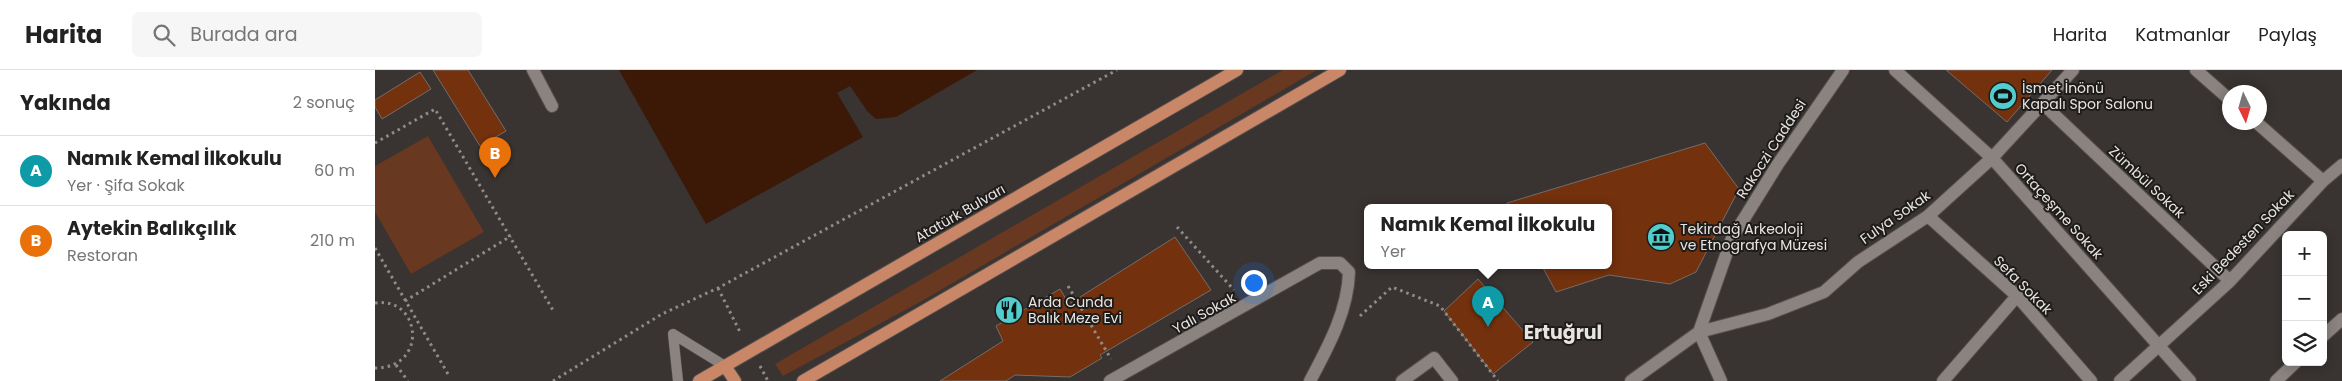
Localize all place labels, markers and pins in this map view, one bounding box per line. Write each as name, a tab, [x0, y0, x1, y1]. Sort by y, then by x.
place label: İsmet İnönü Kapalı Spor Salonu	[2022, 78, 2153, 114]
sports icon: İsmet İnönü Kapalı Spor Salonu	[1988, 81, 2018, 111]
pin: B	[479, 137, 511, 178]
place label: Tekirdağ Arkeoloji ve Etnografya Müzesi	[1680, 219, 1827, 255]
museum icon: Tekirdağ Arkeoloji ve Etnografya Müzesi	[1646, 222, 1676, 252]
pin: A	[1472, 286, 1504, 327]
place label: Arda Cunda Balık Meze Evi	[1028, 292, 1122, 328]
restaurant icon: Arda Cunda Balık Meze Evi	[994, 295, 1024, 325]

